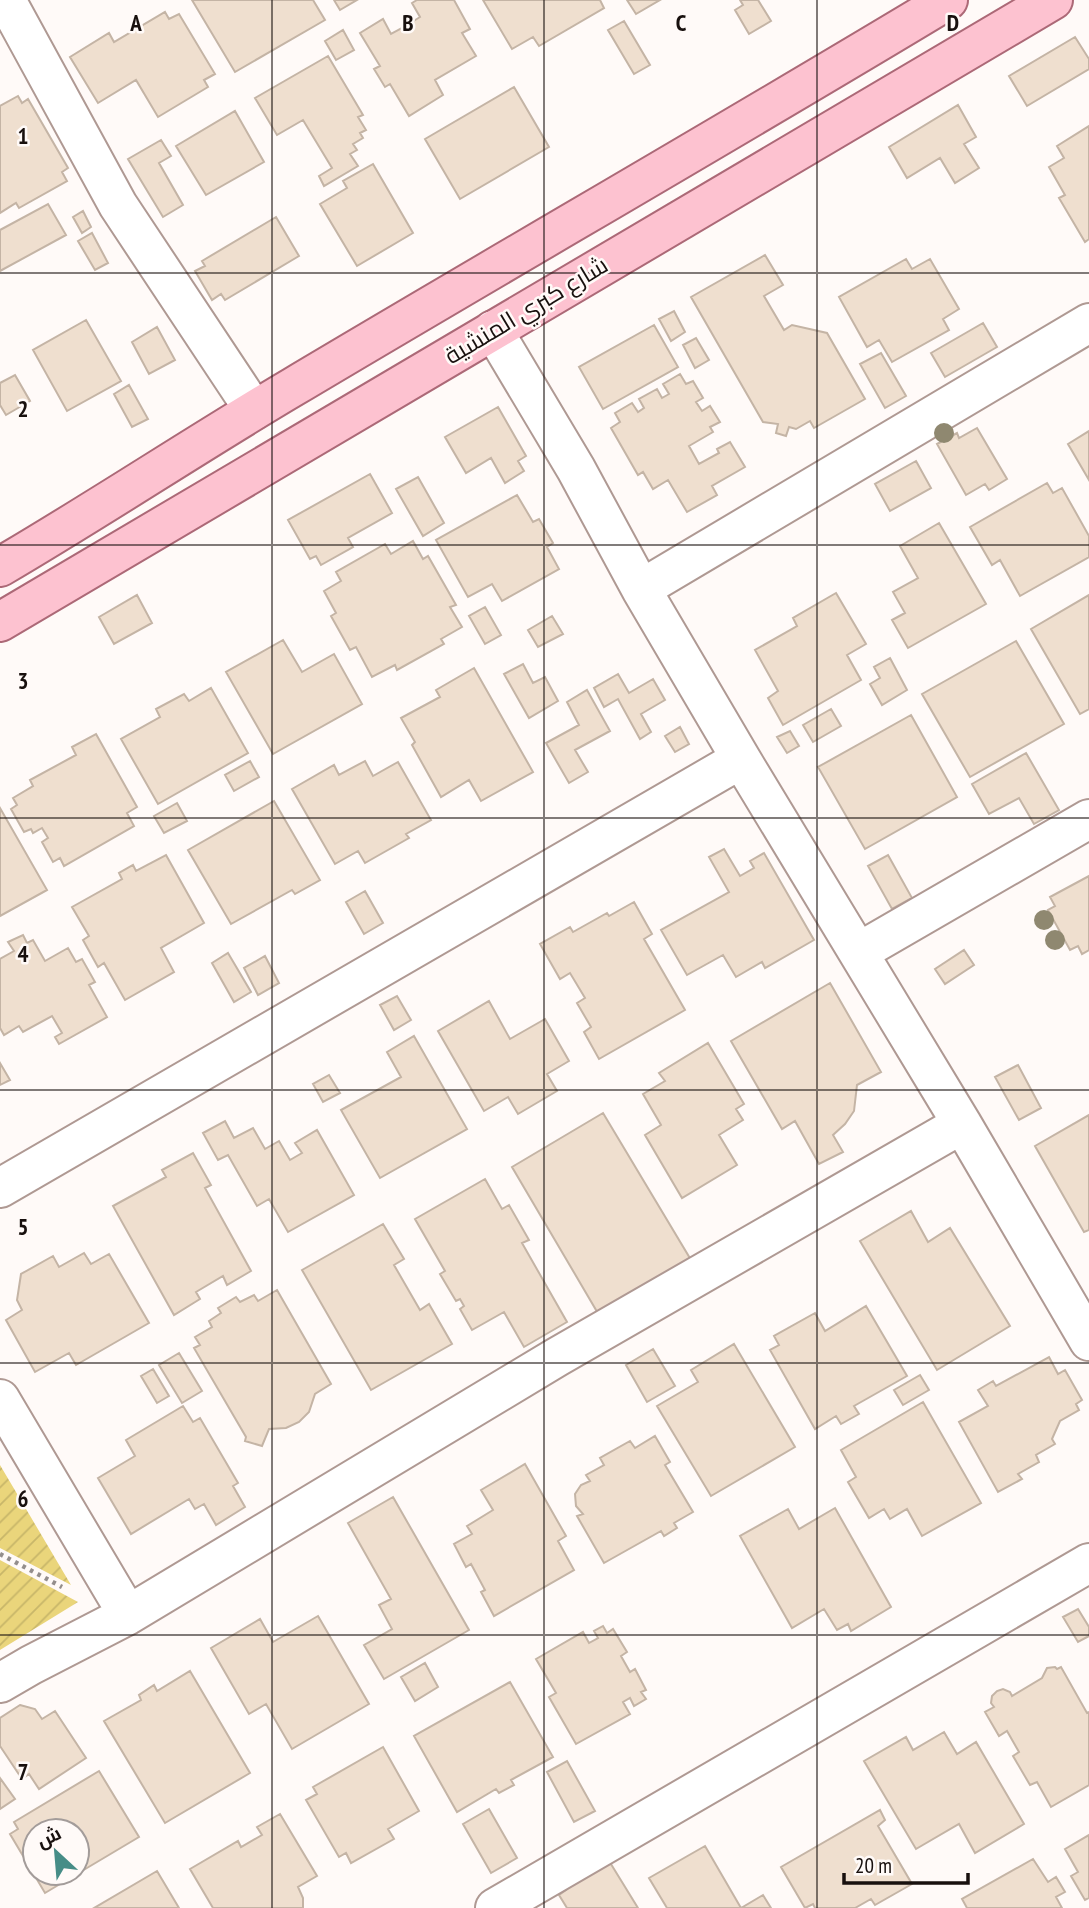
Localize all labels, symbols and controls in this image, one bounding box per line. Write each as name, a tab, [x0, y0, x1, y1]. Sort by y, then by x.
text: A	[129, 8, 142, 37]
text: B	[402, 8, 414, 37]
text: C	[676, 8, 687, 37]
text: D	[947, 8, 959, 37]
text: 1	[18, 121, 29, 150]
street label: شارع كبري المنشية	[439, 249, 615, 374]
text: 2	[18, 394, 29, 423]
text: 3	[18, 666, 29, 695]
text: 4	[18, 939, 29, 968]
text: 5	[18, 1212, 29, 1241]
text: 6	[18, 1484, 29, 1513]
text: 7	[18, 1757, 29, 1786]
north arrow	[21, 1817, 91, 1887]
text: ش	[32, 1821, 65, 1853]
scale bar	[844, 1842, 968, 1886]
text: 20 m	[855, 1852, 892, 1879]

